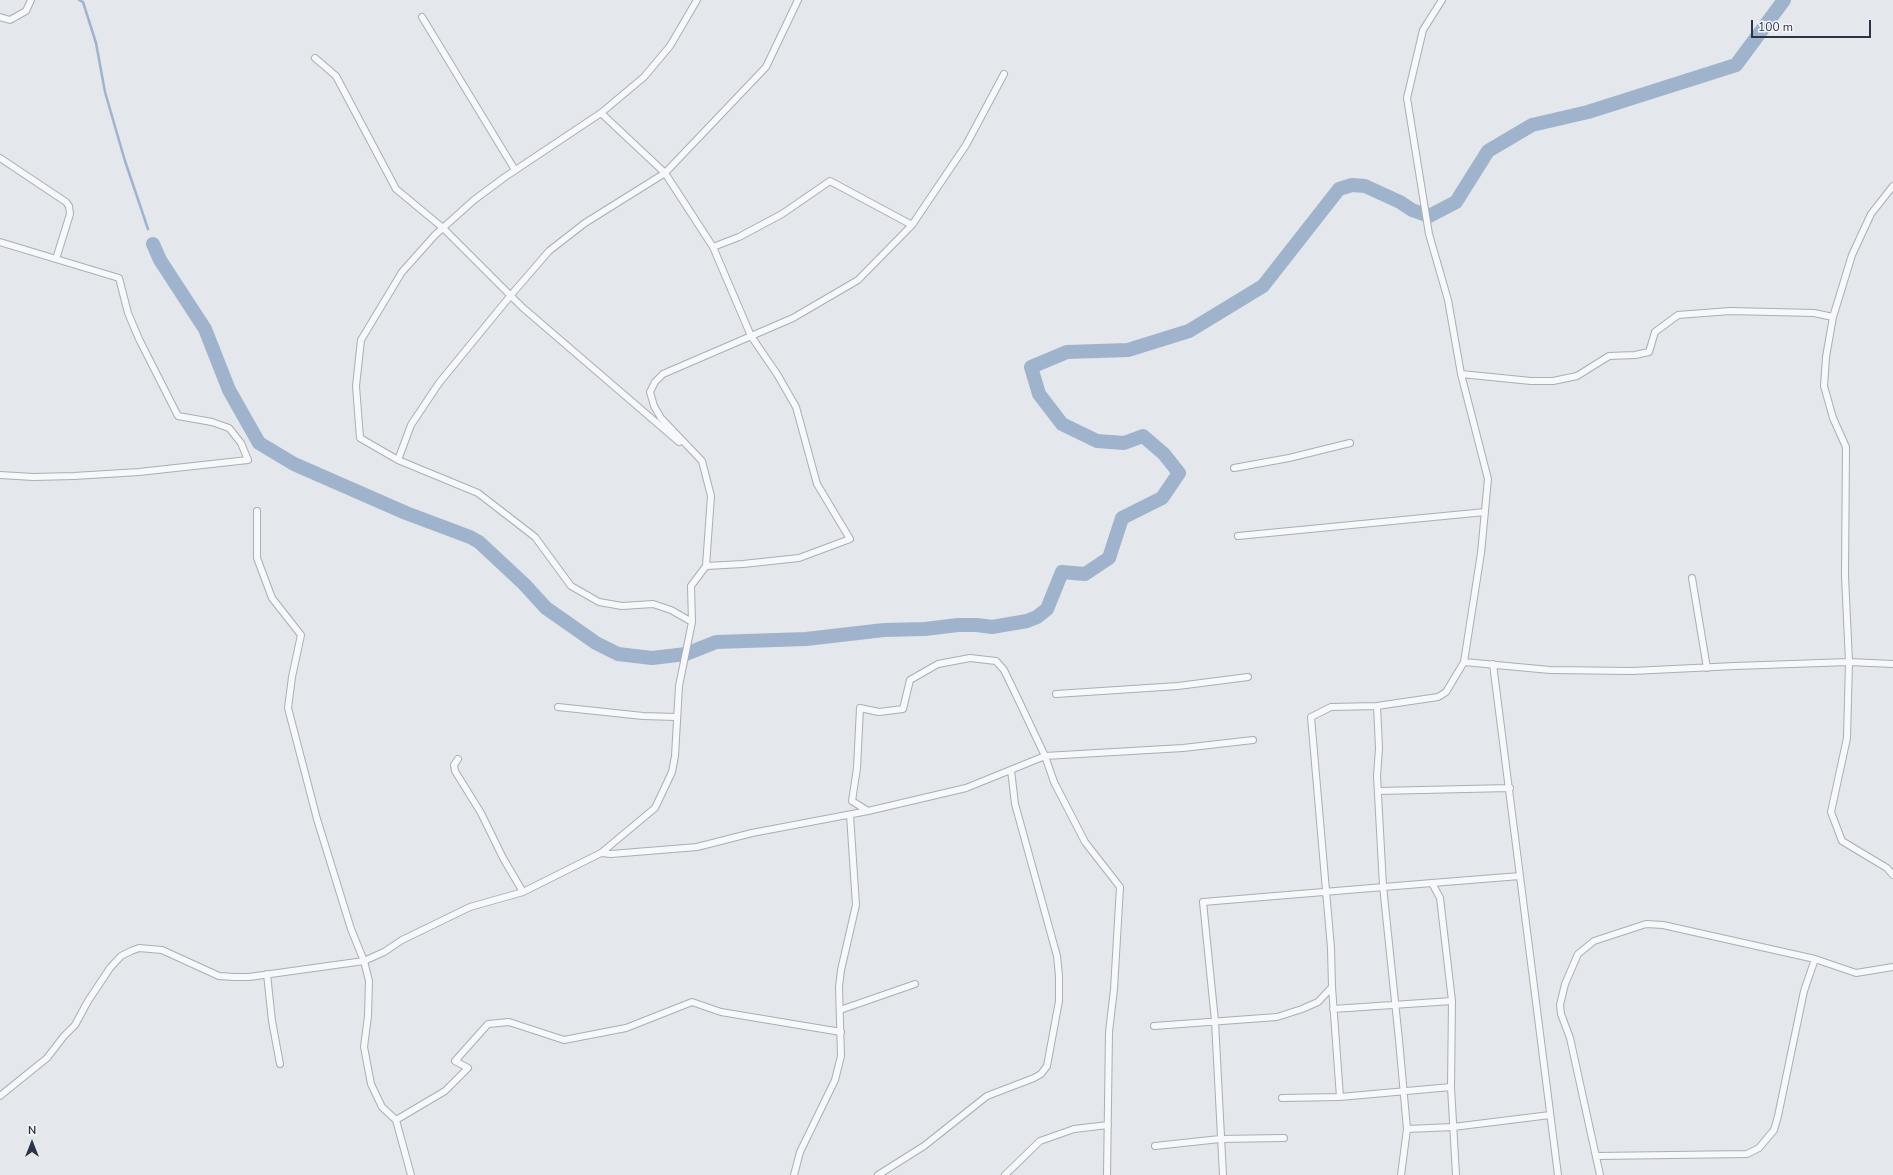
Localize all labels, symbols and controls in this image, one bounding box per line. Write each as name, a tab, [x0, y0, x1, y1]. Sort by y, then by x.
scale bar	[1753, 12, 1873, 38]
text: 100 m	[1758, 19, 1793, 35]
north arrow	[12, 1123, 52, 1163]
text: N	[28, 1123, 36, 1138]

